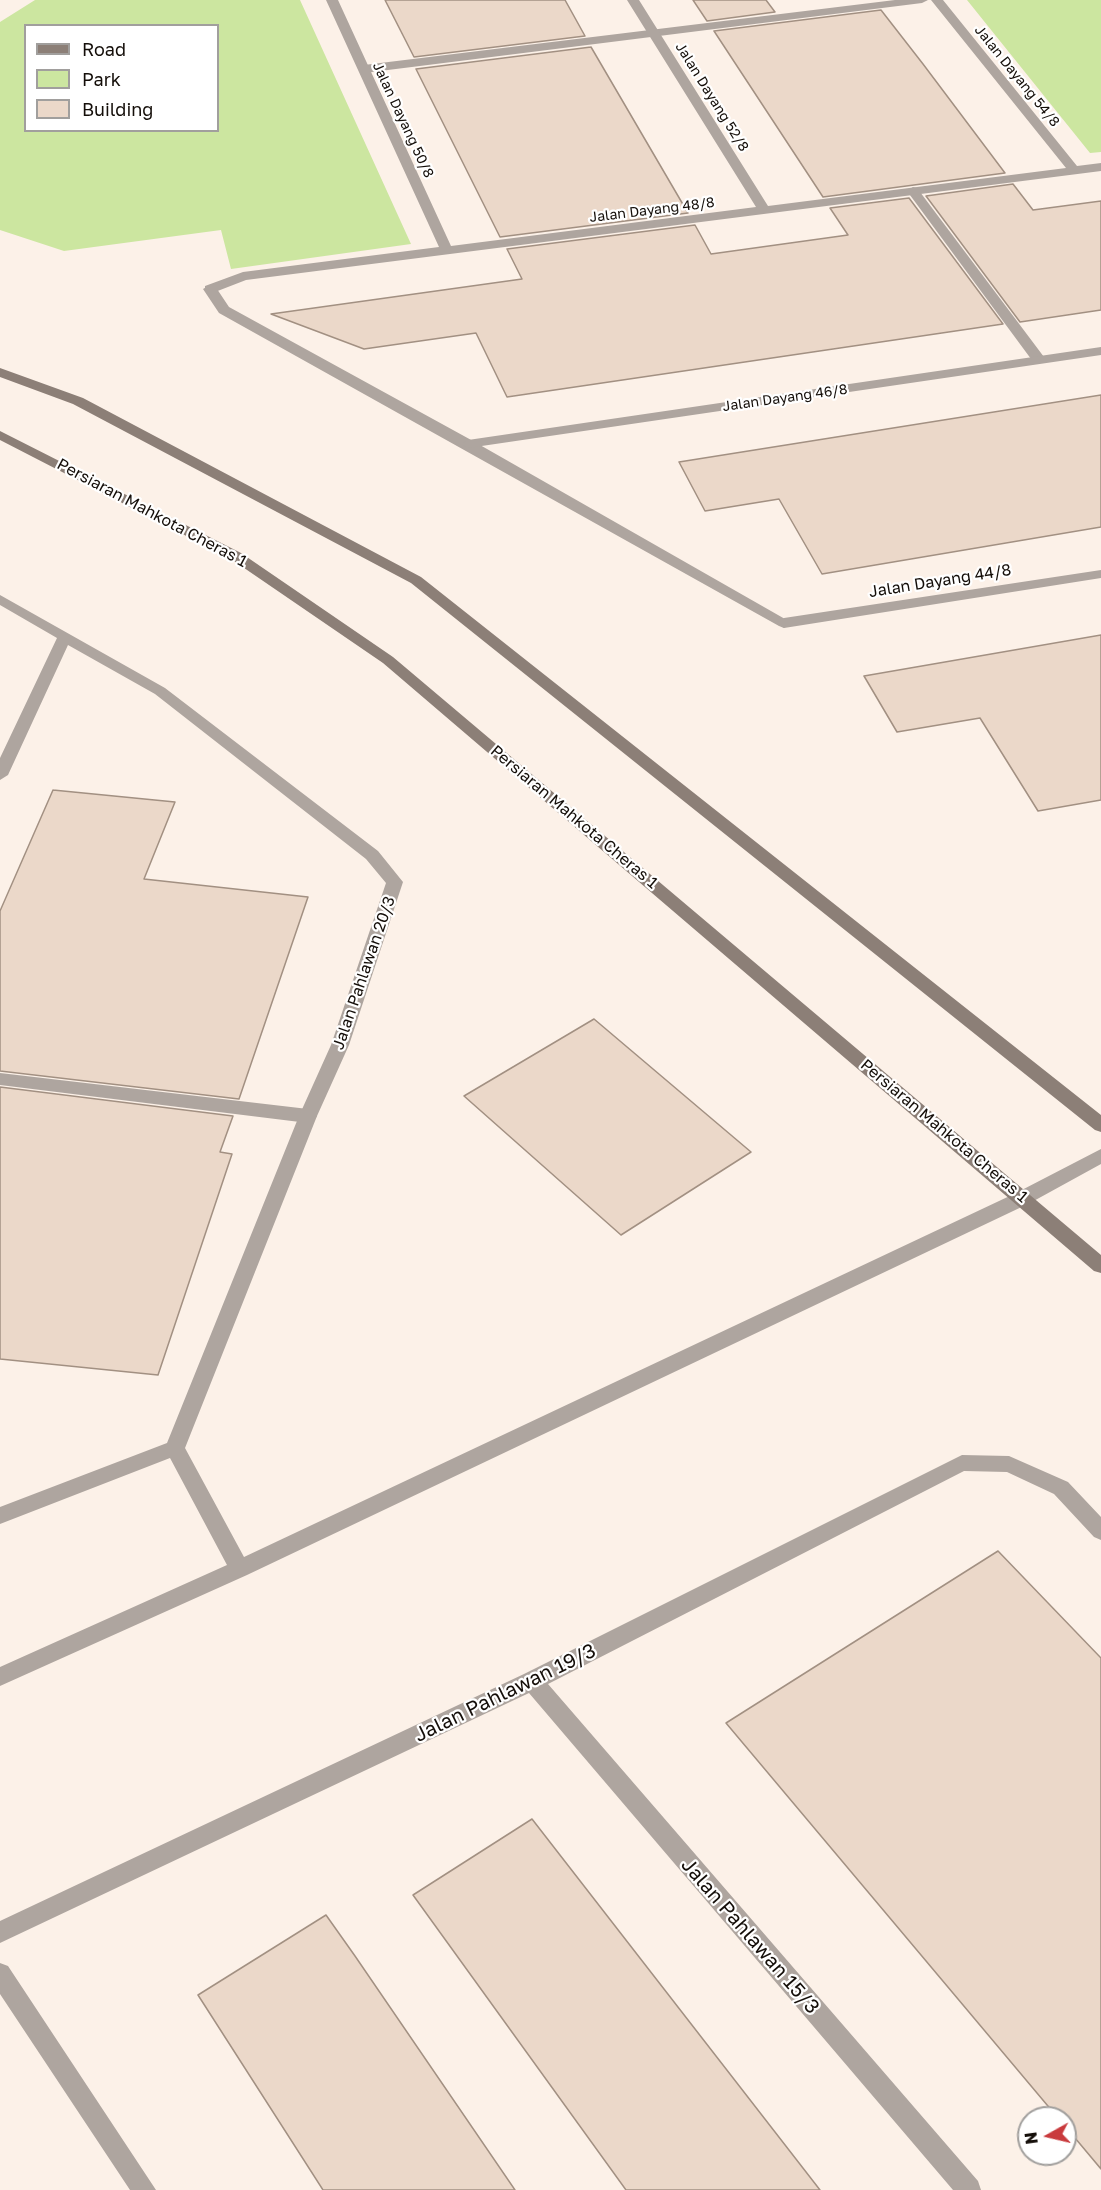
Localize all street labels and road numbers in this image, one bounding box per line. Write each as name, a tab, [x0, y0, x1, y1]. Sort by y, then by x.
street label: Jalan Dayang 54/8	[971, 22, 1063, 130]
street label: Jalan Dayang 52/8	[672, 39, 752, 155]
street label: Jalan Dayang 50/8	[369, 59, 437, 181]
street label: Jalan Dayang 48/8	[588, 194, 716, 226]
street label: Jalan Dayang 46/8	[721, 381, 849, 415]
street label: Persiaran Mahkota Cheras 1	[54, 455, 250, 571]
street label: Jalan Dayang 44/8	[867, 560, 1013, 602]
street label: Persiaran Mahkota Cheras 1	[486, 741, 662, 893]
street label: Jalan Pahlawan 20/3	[329, 894, 399, 1052]
street label: Persiaran Mahkota Cheras 1	[856, 1055, 1032, 1207]
street label: Jalan Pahlawan 19/3	[410, 1639, 600, 1747]
street label: Jalan Pahlawan 15/3	[676, 1853, 824, 2019]

